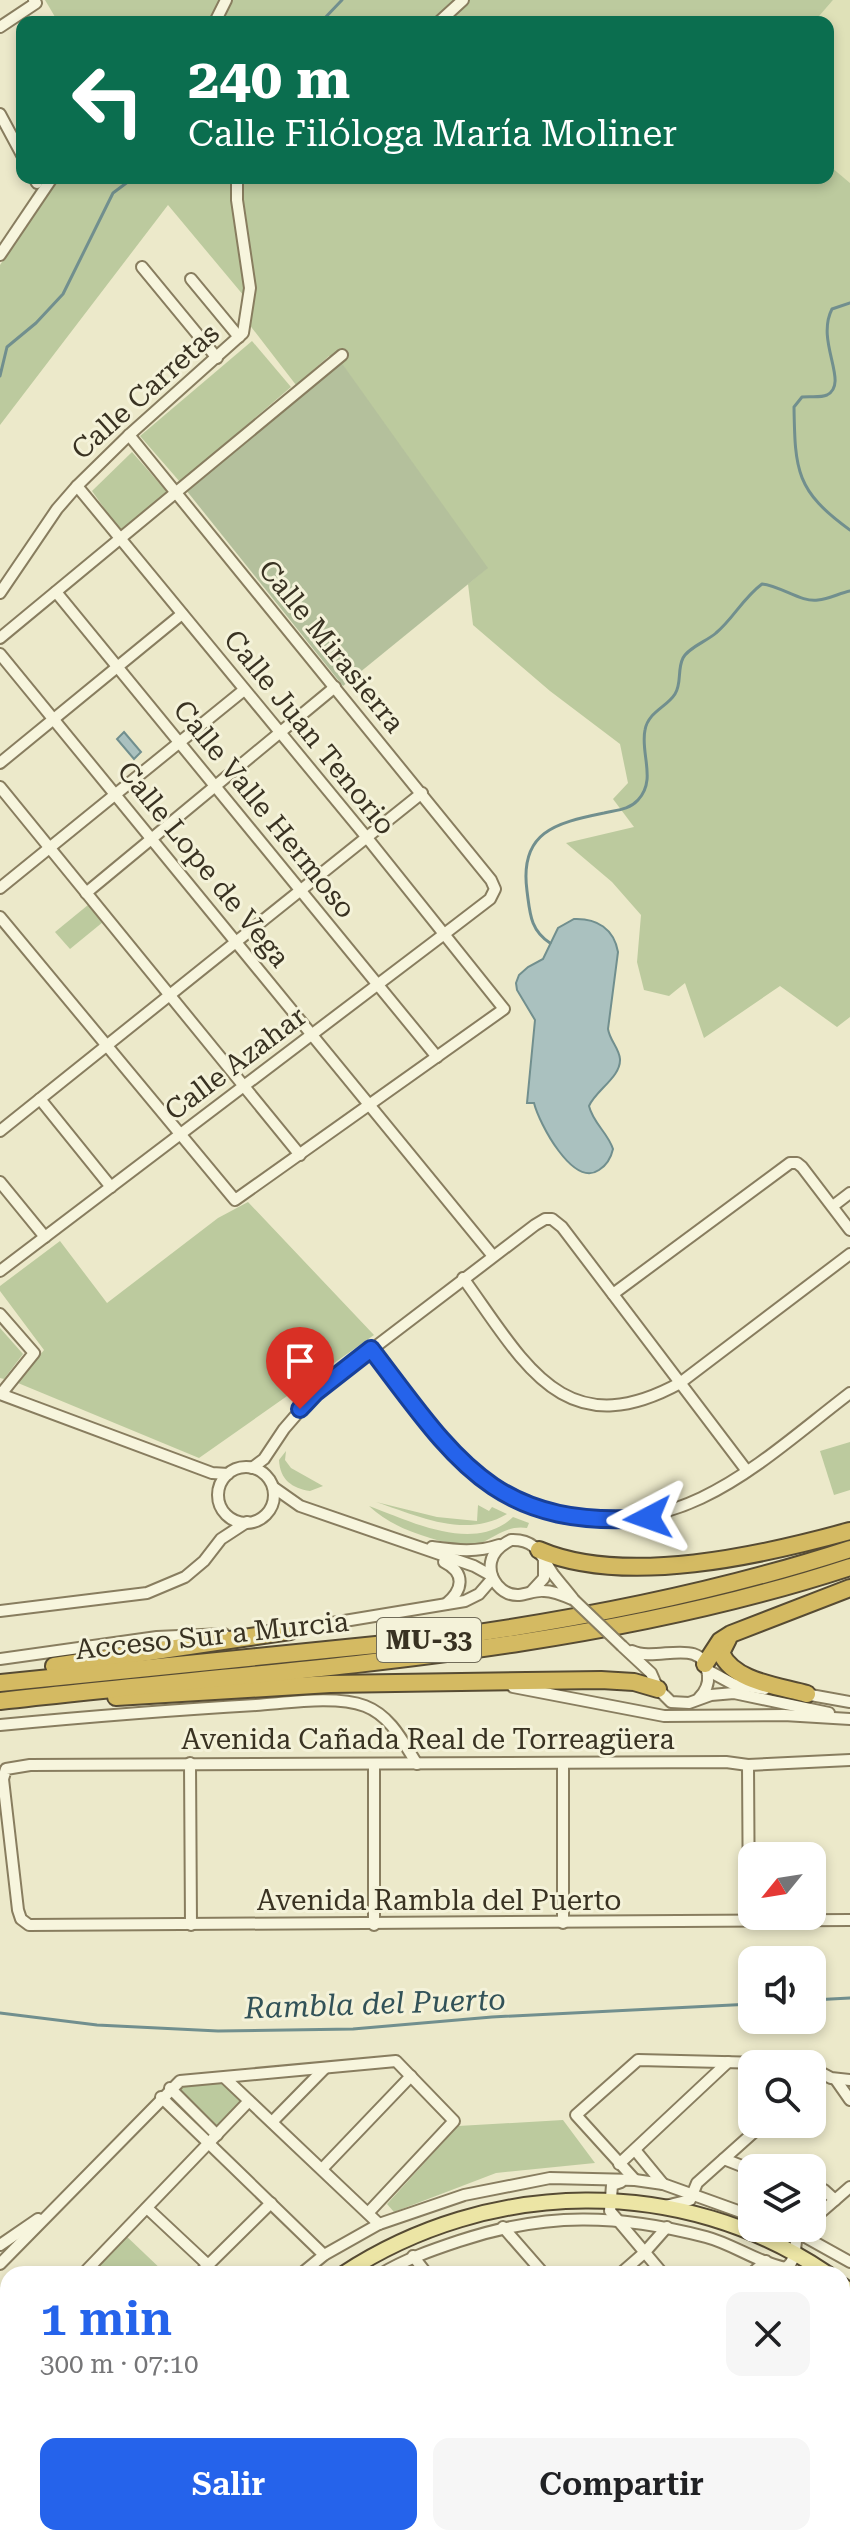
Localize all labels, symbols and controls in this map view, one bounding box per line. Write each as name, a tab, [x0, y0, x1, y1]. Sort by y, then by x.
text: 240 m	[188, 46, 350, 112]
icon: left	[56, 48, 160, 152]
text: Calle Filóloga María Moliner	[188, 113, 677, 155]
street label: Calle Carretas	[65, 316, 226, 466]
street label: Calle Mirasierra	[252, 553, 411, 739]
street label: Calle Juan Tenorio	[217, 623, 402, 841]
street label: Calle Valle Hermoso	[167, 694, 363, 925]
street label: Calle Lope de Vega	[111, 755, 297, 974]
street label: Calle Azahar	[158, 1000, 312, 1127]
pin	[266, 1327, 334, 1409]
icon: arrive	[278, 1339, 322, 1383]
position arrow	[606, 1476, 690, 1560]
street label: Acceso Sur a Murcia	[74, 1605, 350, 1666]
road number: MU-33	[377, 1618, 481, 1662]
street label: Avenida Cañada Real de Torreagüera	[181, 1723, 675, 1756]
north arrow	[738, 1842, 826, 1930]
map controls	[738, 1842, 826, 2242]
street label: Avenida Rambla del Puerto	[257, 1884, 621, 1917]
button: sound	[738, 1946, 826, 2034]
water label: Rambla del Puerto	[243, 1981, 506, 2026]
button: search	[738, 2050, 826, 2138]
button: layers	[738, 2154, 826, 2242]
text: 1 min	[40, 2291, 172, 2347]
button: close	[726, 2292, 810, 2376]
text: 300 m · 07:10	[40, 2349, 199, 2379]
button: Salir	[40, 2438, 417, 2530]
button: Compartir	[433, 2438, 810, 2530]

